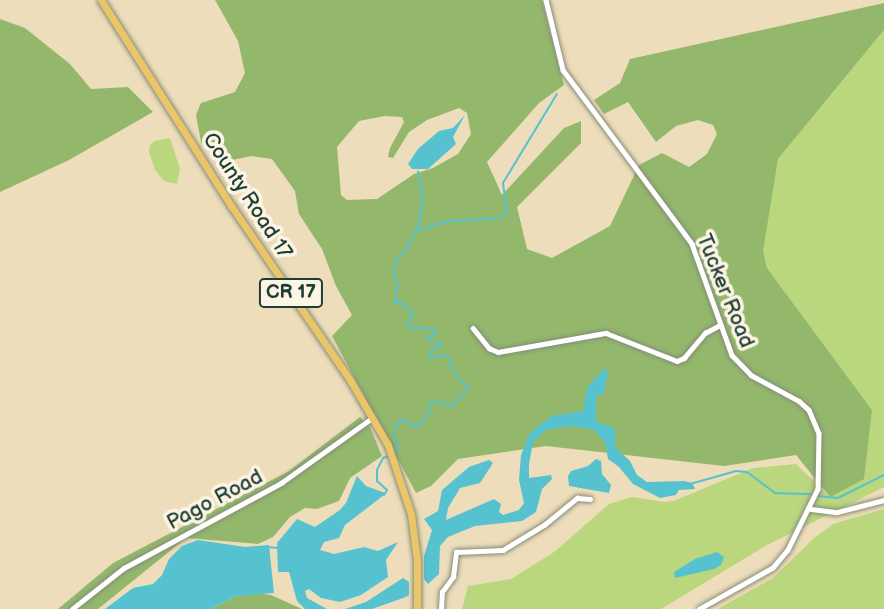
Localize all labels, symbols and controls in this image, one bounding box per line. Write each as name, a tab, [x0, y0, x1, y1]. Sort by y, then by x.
street label: County Road 17	[196, 128, 298, 264]
street label: Tucker Road	[691, 230, 759, 352]
road number: CR 17	[258, 278, 324, 308]
street label: Pago Road	[163, 464, 267, 536]

